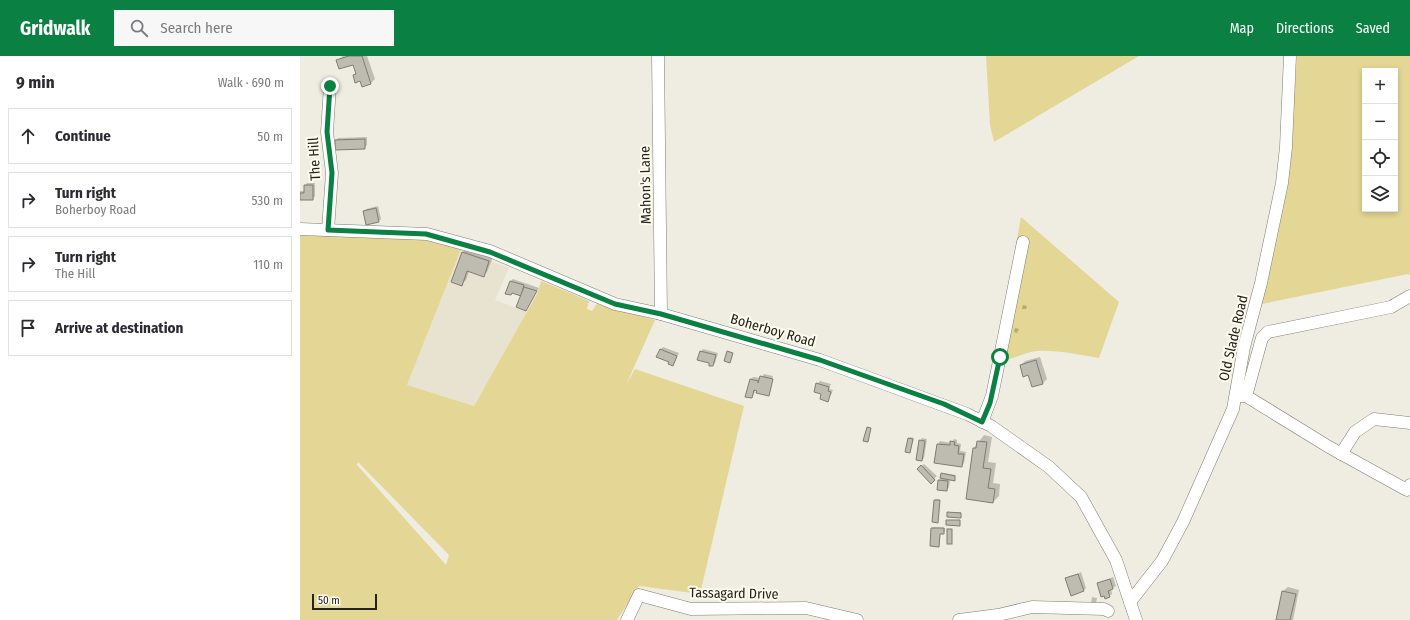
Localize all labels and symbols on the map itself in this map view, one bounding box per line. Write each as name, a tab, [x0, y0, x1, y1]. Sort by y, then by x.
route end	[321, 77, 339, 95]
street label: The Hill	[305, 137, 324, 181]
street label: Mahon's Lane	[636, 146, 655, 224]
street label: Old Slade Road	[1215, 294, 1252, 383]
street label: Boherboy Road	[728, 310, 817, 351]
route start	[991, 348, 1009, 366]
street label: Tassagard Drive	[689, 584, 779, 603]
scale bar	[312, 592, 377, 611]

